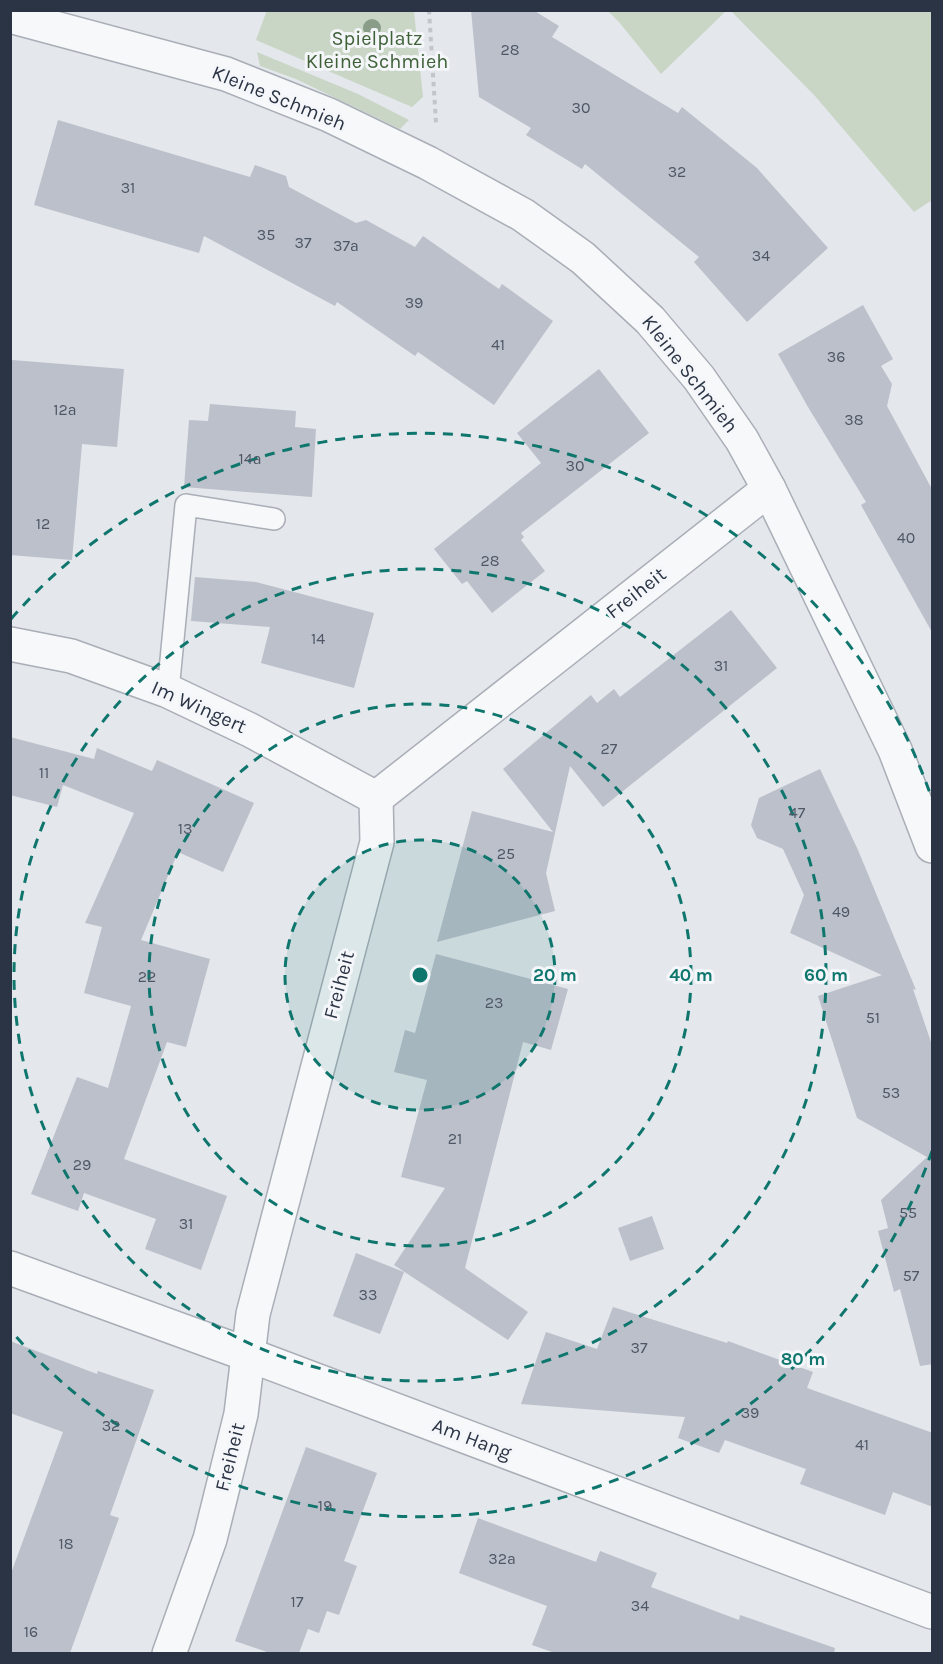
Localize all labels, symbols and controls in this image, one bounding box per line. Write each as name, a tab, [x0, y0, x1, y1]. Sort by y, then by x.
park label: Spielplatz Kleine Schmieh	[306, 27, 448, 73]
house number: 28	[500, 40, 520, 59]
street label: Kleine Schmieh	[209, 61, 349, 135]
house number: 30	[572, 98, 590, 117]
house number: 32	[668, 162, 686, 181]
house number: 31	[121, 178, 135, 197]
house number: 35	[257, 225, 275, 244]
house number: 37	[295, 233, 312, 252]
house number: 37a	[333, 236, 359, 255]
house number: 34	[752, 246, 770, 265]
house number: 39	[405, 293, 423, 312]
street label: Kleine Schmieh	[637, 311, 743, 437]
house number: 41	[491, 335, 505, 354]
house number: 36	[827, 347, 845, 366]
house number: 12a	[53, 400, 77, 419]
house number: 38	[844, 410, 864, 429]
house number: 14a	[238, 449, 262, 468]
house number: 30	[566, 456, 584, 475]
house number: 12	[36, 514, 50, 533]
house number: 40	[897, 528, 915, 547]
house number: 28	[480, 551, 500, 570]
street label: Freiheit	[601, 562, 671, 624]
house number: 14	[311, 629, 325, 648]
house number: 31	[714, 656, 728, 675]
street label: Im Wingert	[148, 676, 250, 738]
house number: 27	[601, 739, 618, 758]
house number: 11	[39, 763, 49, 782]
house number: 47	[789, 803, 806, 822]
house number: 13	[178, 819, 192, 838]
house number: 25	[497, 844, 515, 863]
house number: 49	[832, 902, 850, 921]
street label: Freiheit	[319, 948, 359, 1022]
text: 20 m	[533, 964, 577, 986]
text: 40 m	[669, 964, 713, 986]
text: 60 m	[804, 964, 848, 986]
centre of rings	[410, 965, 430, 985]
house number: 22	[138, 967, 156, 986]
house number: 23	[485, 993, 503, 1012]
house number: 51	[866, 1008, 880, 1027]
house number: 53	[882, 1083, 900, 1102]
house number: 21	[448, 1129, 462, 1148]
house number: 29	[73, 1155, 91, 1174]
house number: 55	[899, 1203, 917, 1222]
house number: 31	[179, 1214, 193, 1233]
house number: 57	[903, 1266, 920, 1285]
house number: 33	[359, 1285, 377, 1304]
house number: 37	[631, 1338, 648, 1357]
text: 80 m	[781, 1348, 825, 1370]
house number: 39	[741, 1403, 759, 1422]
street label: Am Hang	[429, 1413, 515, 1465]
house number: 32	[102, 1416, 120, 1435]
street label: Freiheit	[210, 1420, 250, 1494]
house number: 41	[855, 1435, 869, 1454]
house number: 19	[318, 1496, 332, 1515]
house number: 18	[58, 1534, 74, 1553]
house number: 32a	[488, 1549, 516, 1568]
house number: 17	[291, 1592, 304, 1611]
house number: 34	[631, 1596, 649, 1615]
house number: 16	[24, 1622, 38, 1641]

